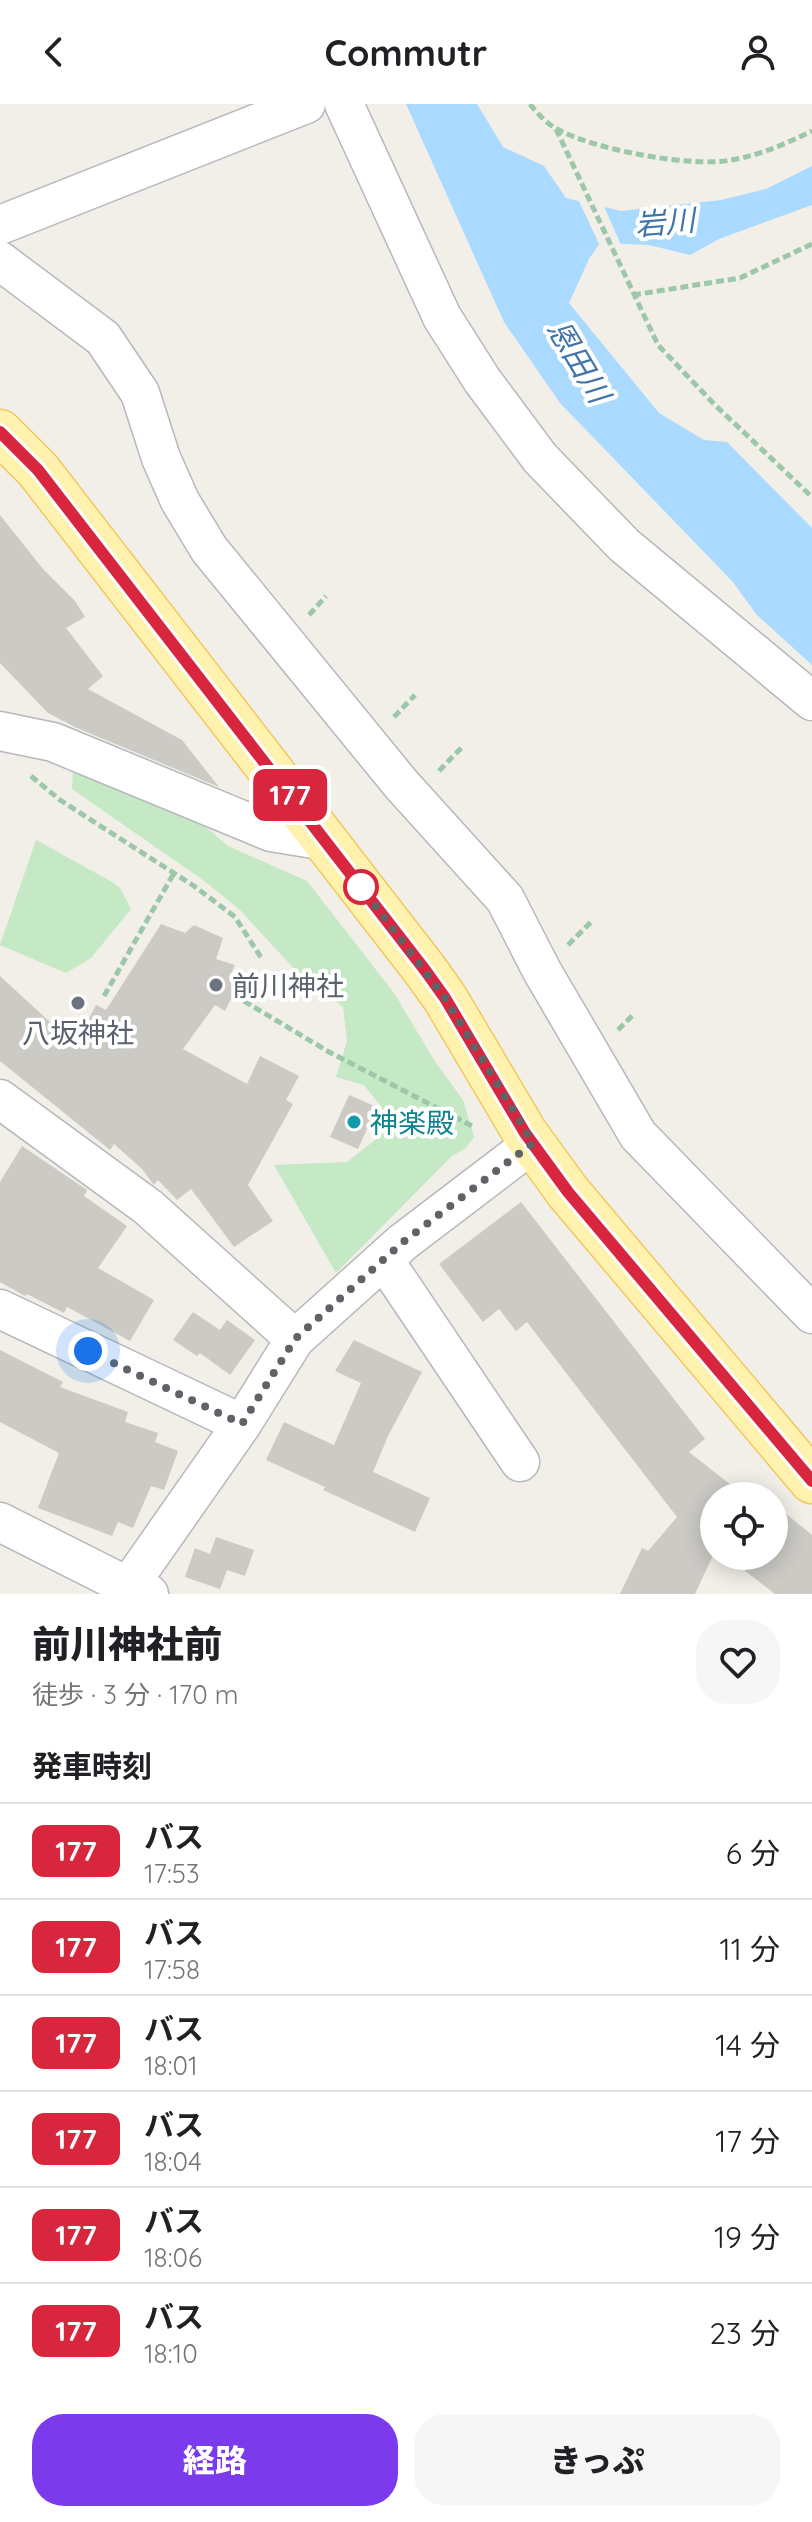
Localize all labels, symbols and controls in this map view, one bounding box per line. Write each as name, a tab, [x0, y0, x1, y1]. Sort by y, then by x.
icon: back	[32, 30, 76, 74]
text: Commutr	[325, 30, 487, 75]
icon: person	[736, 30, 780, 74]
water label: 岩川	[633, 200, 700, 244]
water label: 恩田川	[540, 313, 620, 412]
line badge: 177	[244, 769, 336, 821]
text: 177	[269, 777, 311, 812]
unlabelled marker	[344, 870, 378, 904]
place label: 前川神社	[232, 968, 344, 1003]
marker: 前川神社	[207, 976, 225, 994]
marker: 八坂神社	[69, 994, 87, 1012]
place label: 八坂神社	[22, 1015, 134, 1050]
place label: 神楽殿	[370, 1105, 454, 1140]
marker: 神楽殿	[345, 1113, 363, 1131]
your location	[68, 1331, 108, 1371]
map controls	[700, 1482, 788, 1570]
button: locate	[700, 1482, 788, 1570]
text: 前川神社前	[32, 1620, 222, 1668]
button: heart	[696, 1620, 780, 1704]
text: 徒歩 · 3 分 · 170 m	[32, 1678, 239, 1711]
text: 発車時刻	[32, 1747, 152, 1785]
text: バス	[144, 1818, 204, 1856]
text: 177	[55, 1833, 97, 1868]
text: 6 分	[726, 1834, 780, 1872]
text: 17:53	[144, 1857, 200, 1890]
text: バス	[144, 1914, 204, 1952]
text: 177	[55, 1929, 97, 1964]
text: 11 分	[720, 1930, 780, 1968]
text: 17:58	[144, 1953, 200, 1986]
text: バス	[144, 2010, 204, 2048]
text: 177	[55, 2025, 97, 2060]
text: 14 分	[715, 2026, 780, 2064]
text: 18:01	[144, 2049, 198, 2082]
text: バス	[144, 2106, 204, 2144]
text: 177	[55, 2121, 97, 2156]
text: 17 分	[715, 2122, 780, 2160]
text: 18:04	[144, 2145, 202, 2178]
text: バス	[144, 2202, 204, 2240]
text: 177	[55, 2217, 97, 2252]
text: 19 分	[714, 2218, 780, 2256]
text: 18:06	[144, 2241, 202, 2274]
text: バス	[144, 2298, 204, 2336]
text: 177	[55, 2313, 97, 2348]
text: 23 分	[709, 2314, 780, 2352]
text: 18:10	[144, 2337, 198, 2370]
button: 経路	[32, 2414, 398, 2506]
button: きっぷ	[414, 2414, 780, 2506]

